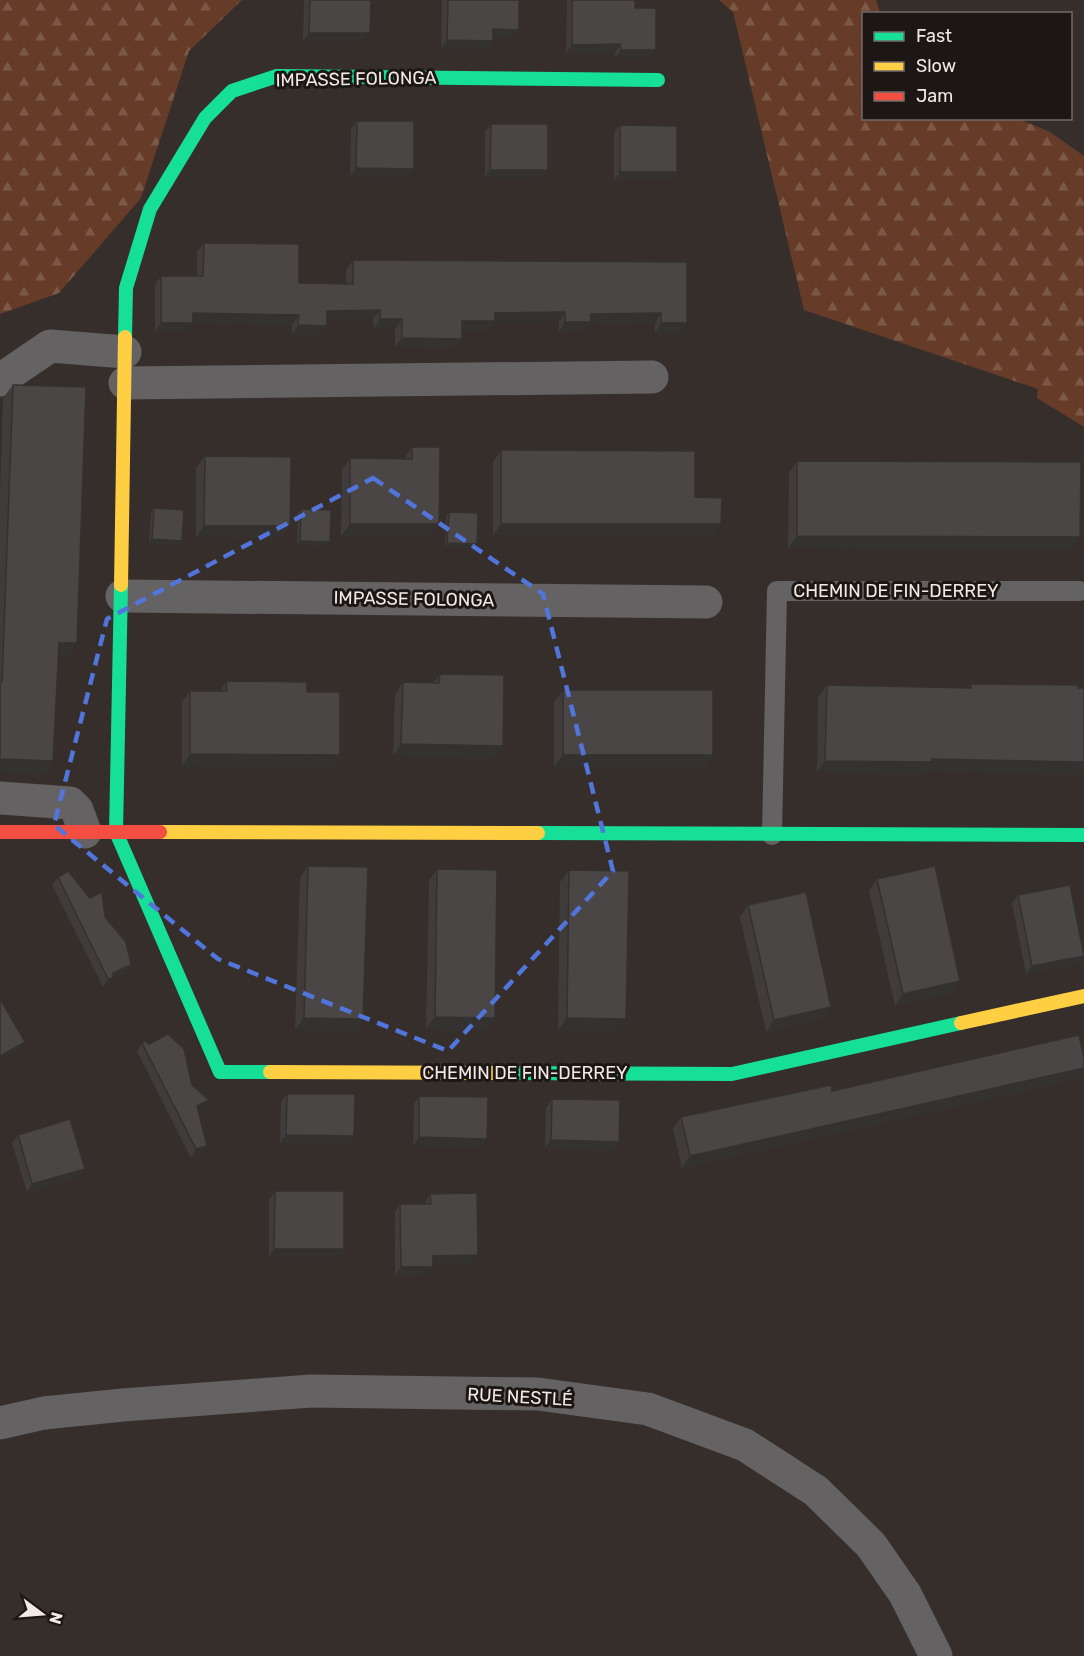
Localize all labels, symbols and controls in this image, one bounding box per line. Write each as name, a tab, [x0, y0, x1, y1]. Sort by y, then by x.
legend	[862, 12, 1072, 120]
text: Fast	[916, 25, 952, 47]
text: Slow	[916, 55, 956, 77]
street label: IMPASSE FOLONGA	[275, 67, 437, 91]
text: Jam	[916, 85, 953, 107]
street label: CHEMIN DE FIN-DERREY	[793, 580, 999, 602]
street label: IMPASSE FOLONGA	[333, 587, 495, 611]
street label: CHEMIN DE FIN-DERREY	[422, 1062, 628, 1084]
street label: RUE NESTLÉ	[467, 1383, 573, 1411]
north arrow	[12, 1584, 72, 1644]
text: N	[45, 1610, 67, 1626]

